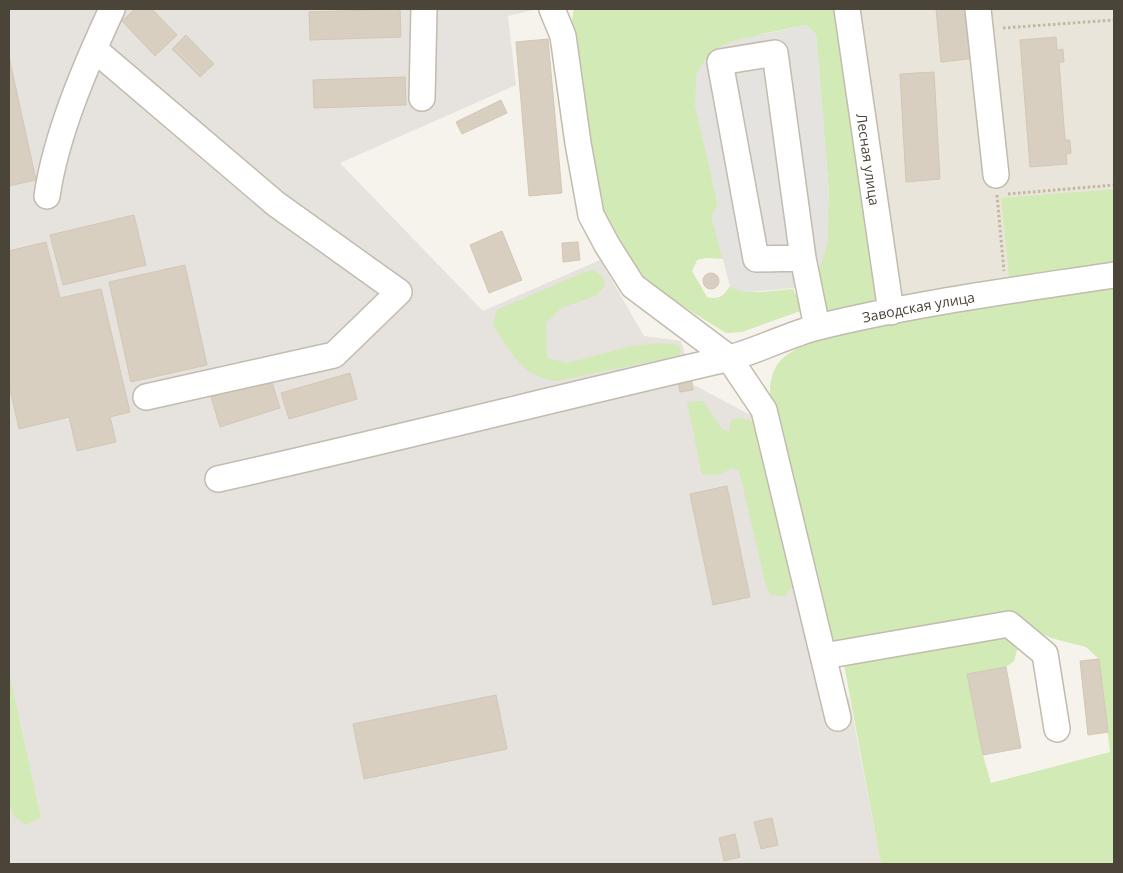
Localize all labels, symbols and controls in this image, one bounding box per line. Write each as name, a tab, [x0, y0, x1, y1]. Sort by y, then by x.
street label: Лесная улица	[853, 112, 885, 207]
street label: Заводская улица	[860, 287, 976, 326]

